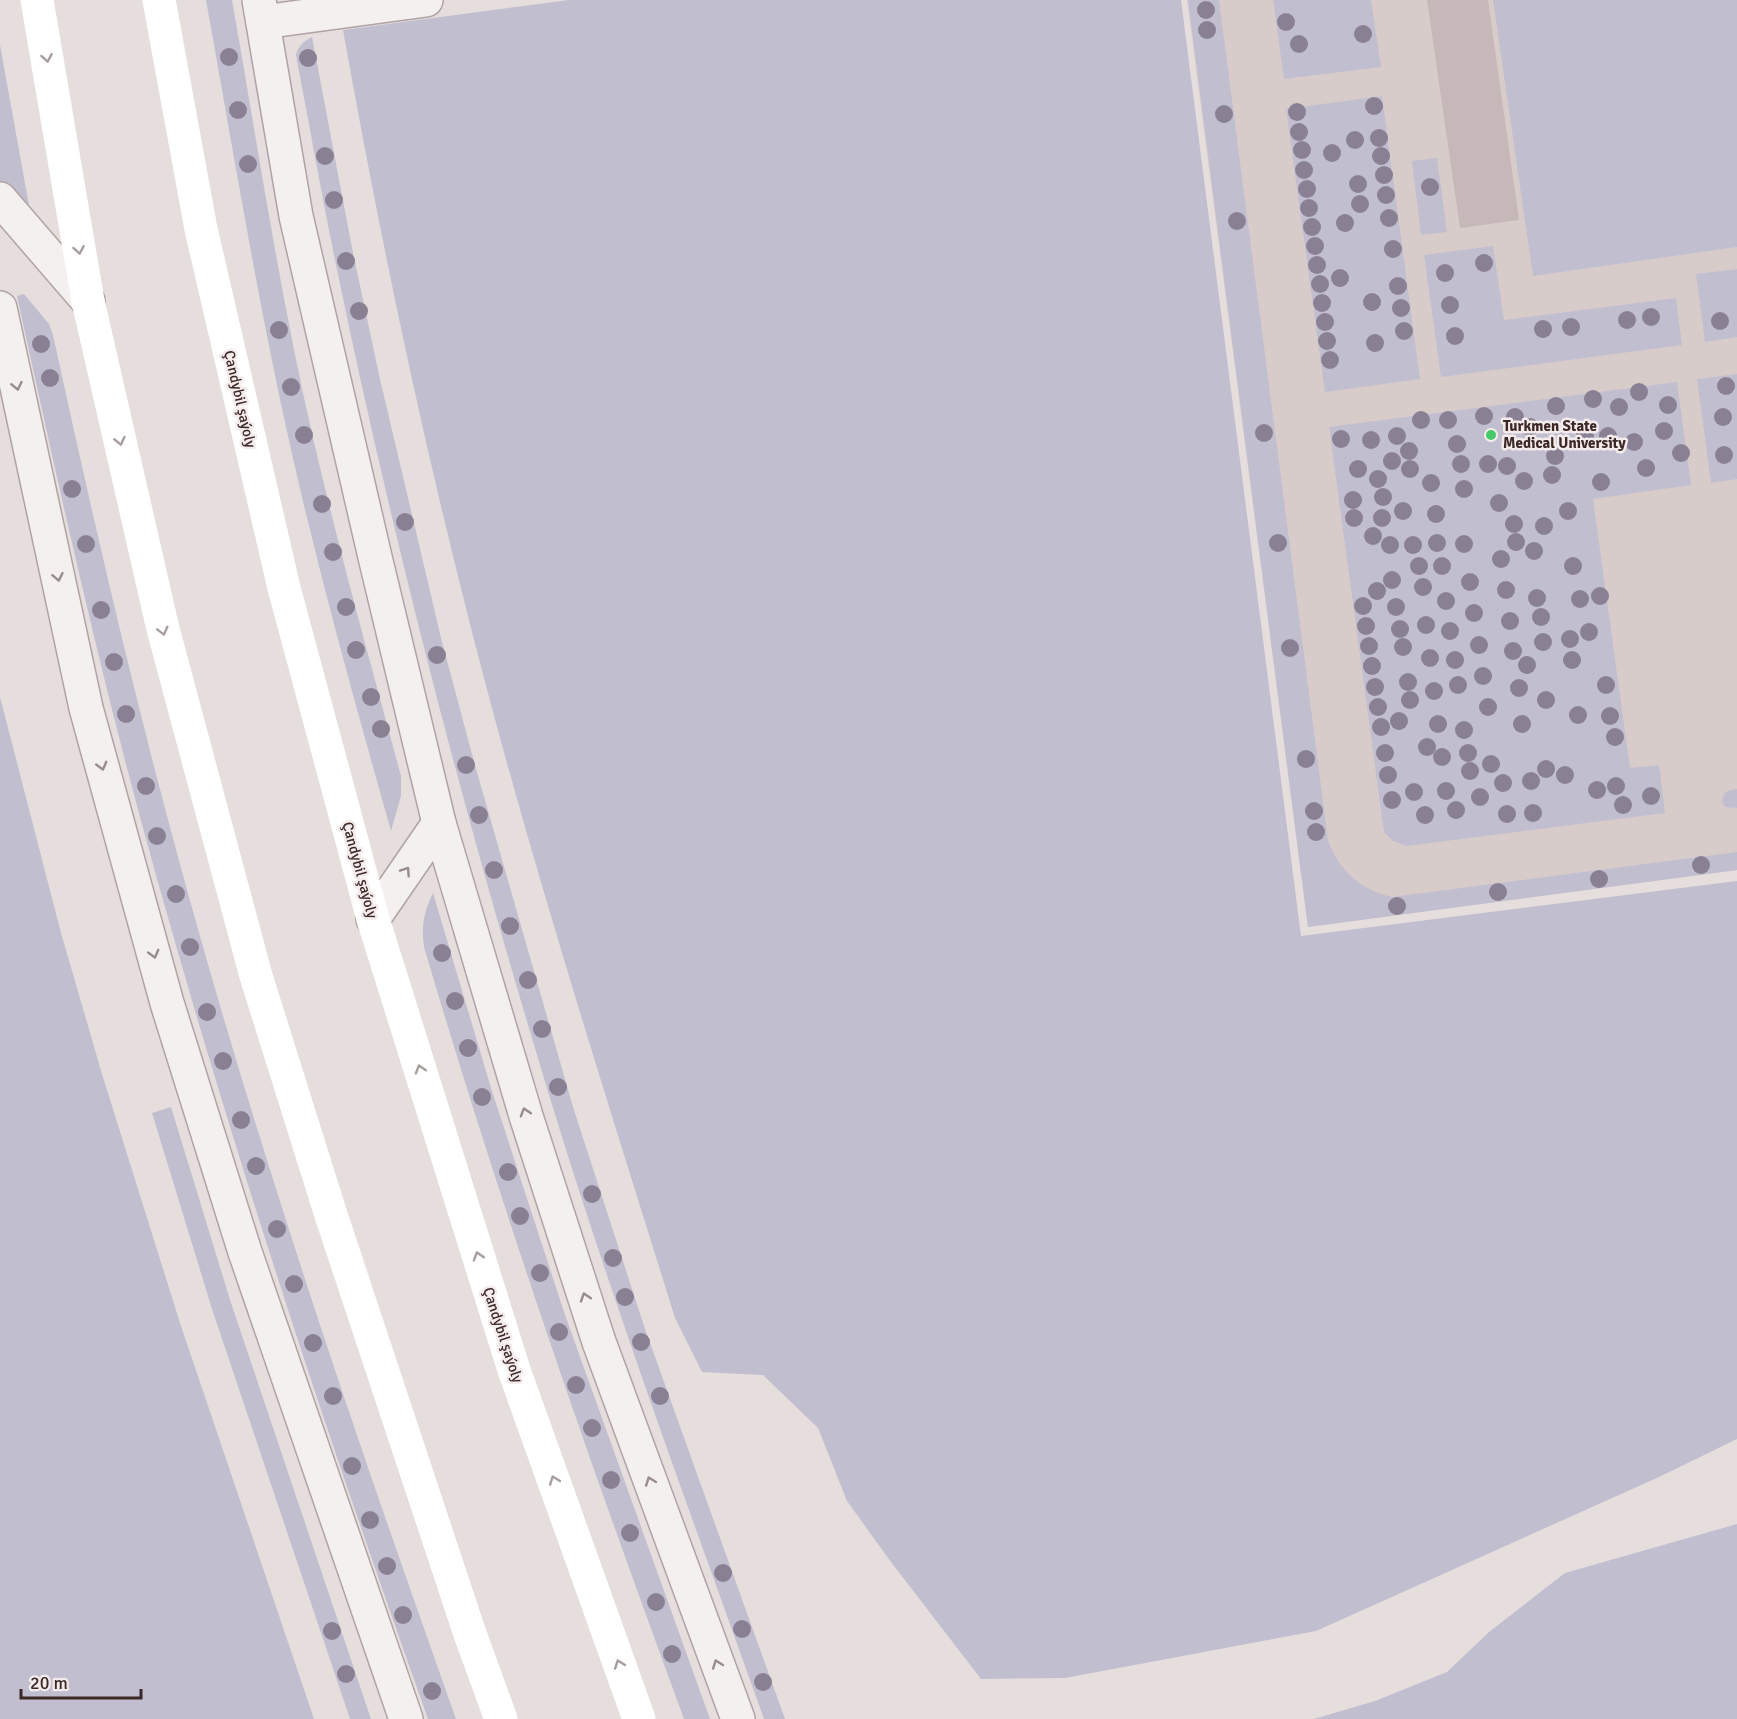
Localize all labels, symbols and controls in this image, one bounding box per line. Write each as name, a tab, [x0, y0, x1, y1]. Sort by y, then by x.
one-way arrow	[40, 53, 52, 62]
one-way arrow	[72, 245, 85, 255]
street label: Çandybil şaýoly	[220, 349, 260, 449]
one-way arrow	[9, 381, 22, 391]
place label: Turkmen State Medical University	[1503, 417, 1626, 452]
marker: Turkmen State Medical University	[1484, 428, 1498, 442]
one-way arrow	[112, 435, 125, 445]
one-way arrow	[50, 571, 63, 581]
one-way arrow	[156, 625, 169, 635]
one-way arrow	[95, 761, 107, 771]
street label: Çandybil şaýoly	[338, 820, 382, 920]
one-way arrow	[399, 867, 410, 878]
one-way arrow	[146, 949, 159, 959]
one-way arrow	[415, 1064, 428, 1075]
one-way arrow	[520, 1107, 532, 1118]
one-way arrow	[473, 1251, 486, 1262]
street label: Çandybil şaýoly	[479, 1285, 527, 1385]
one-way arrow	[579, 1292, 592, 1303]
one-way arrow	[548, 1475, 561, 1486]
one-way arrow	[645, 1476, 658, 1487]
one-way arrow	[614, 1659, 627, 1670]
one-way arrow	[712, 1659, 725, 1670]
scale bar	[21, 1662, 141, 1700]
text: 20 m	[30, 1672, 68, 1694]

